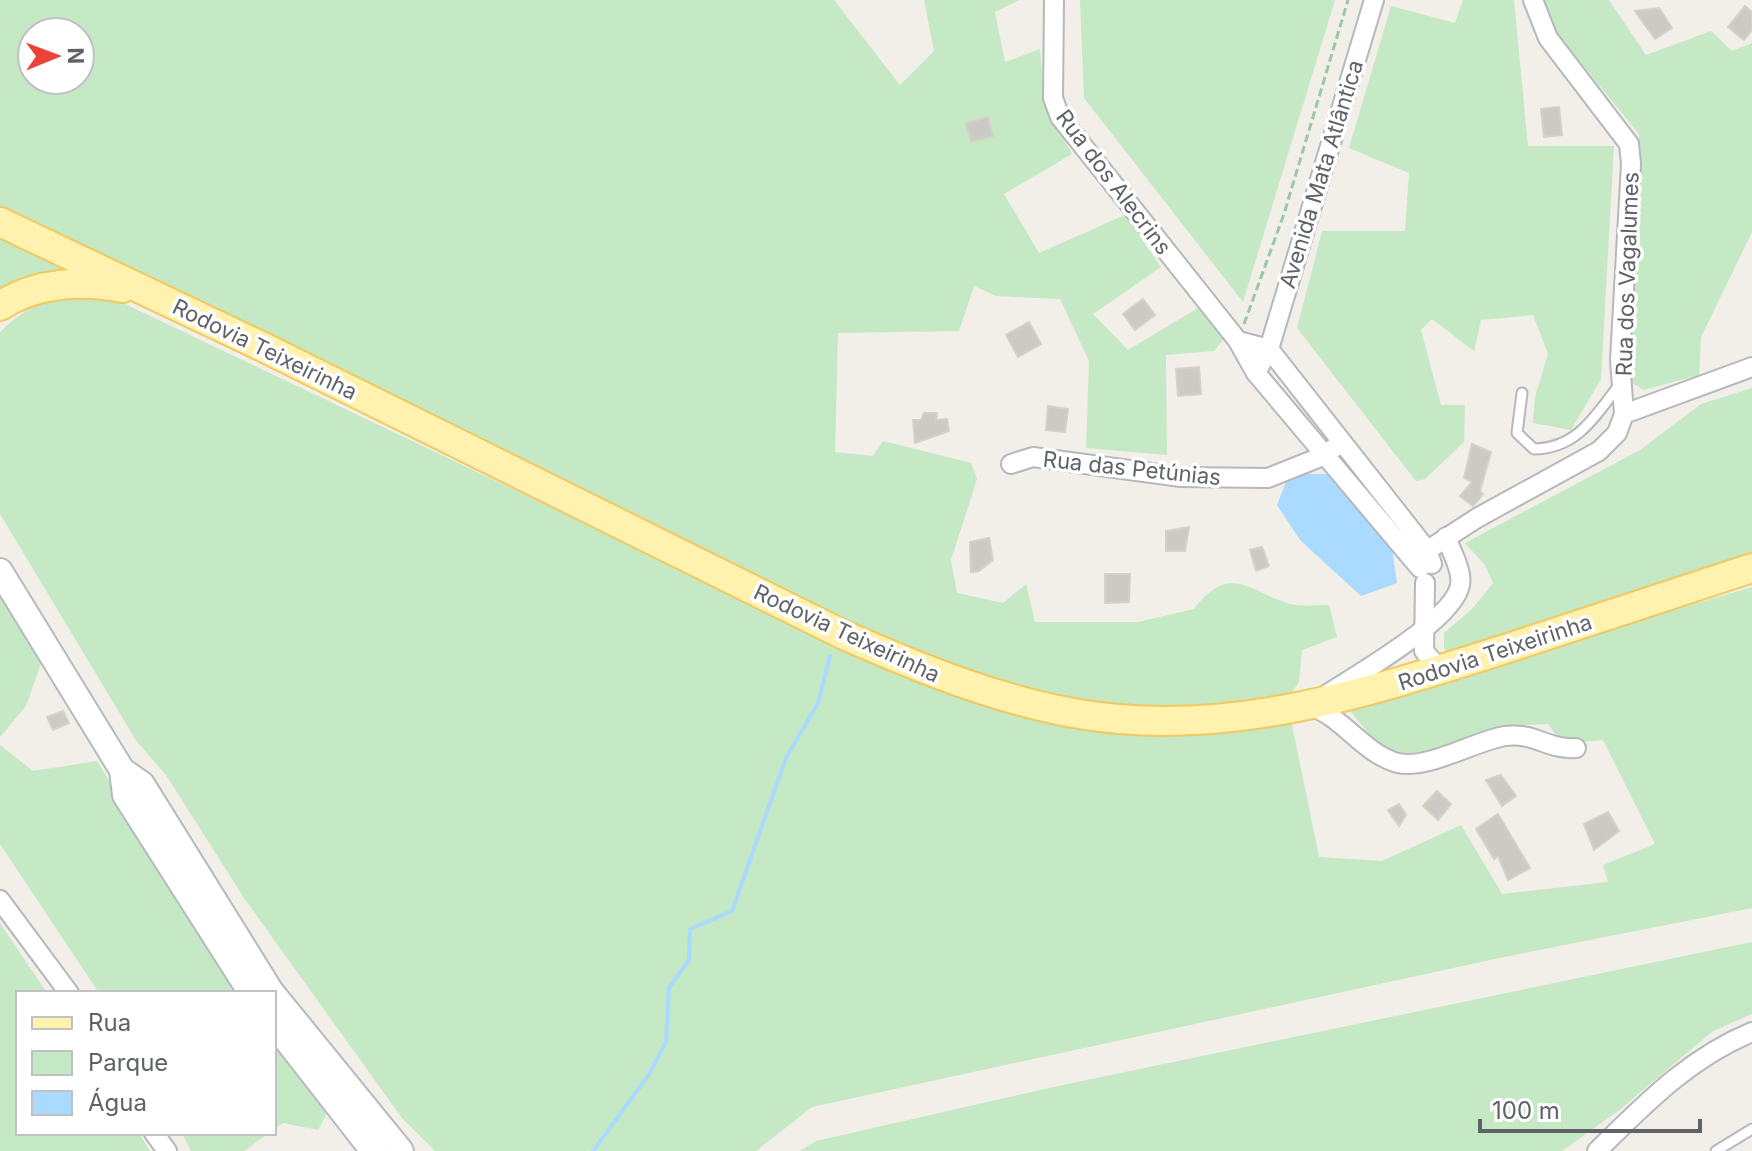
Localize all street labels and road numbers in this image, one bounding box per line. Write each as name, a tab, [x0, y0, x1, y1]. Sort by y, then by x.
street label: Avenida Mata Atlântica	[1274, 57, 1368, 291]
street label: Rua dos Alecrins	[1051, 104, 1177, 260]
street label: Rua dos Vagalumes	[1610, 171, 1644, 377]
street label: Rodovia Teixeirinha	[168, 293, 362, 405]
street label: Rua das Petúnias	[1042, 446, 1222, 490]
street label: Rodovia Teixeirinha	[750, 579, 944, 687]
street label: Rodovia Teixeirinha	[1395, 608, 1595, 696]

